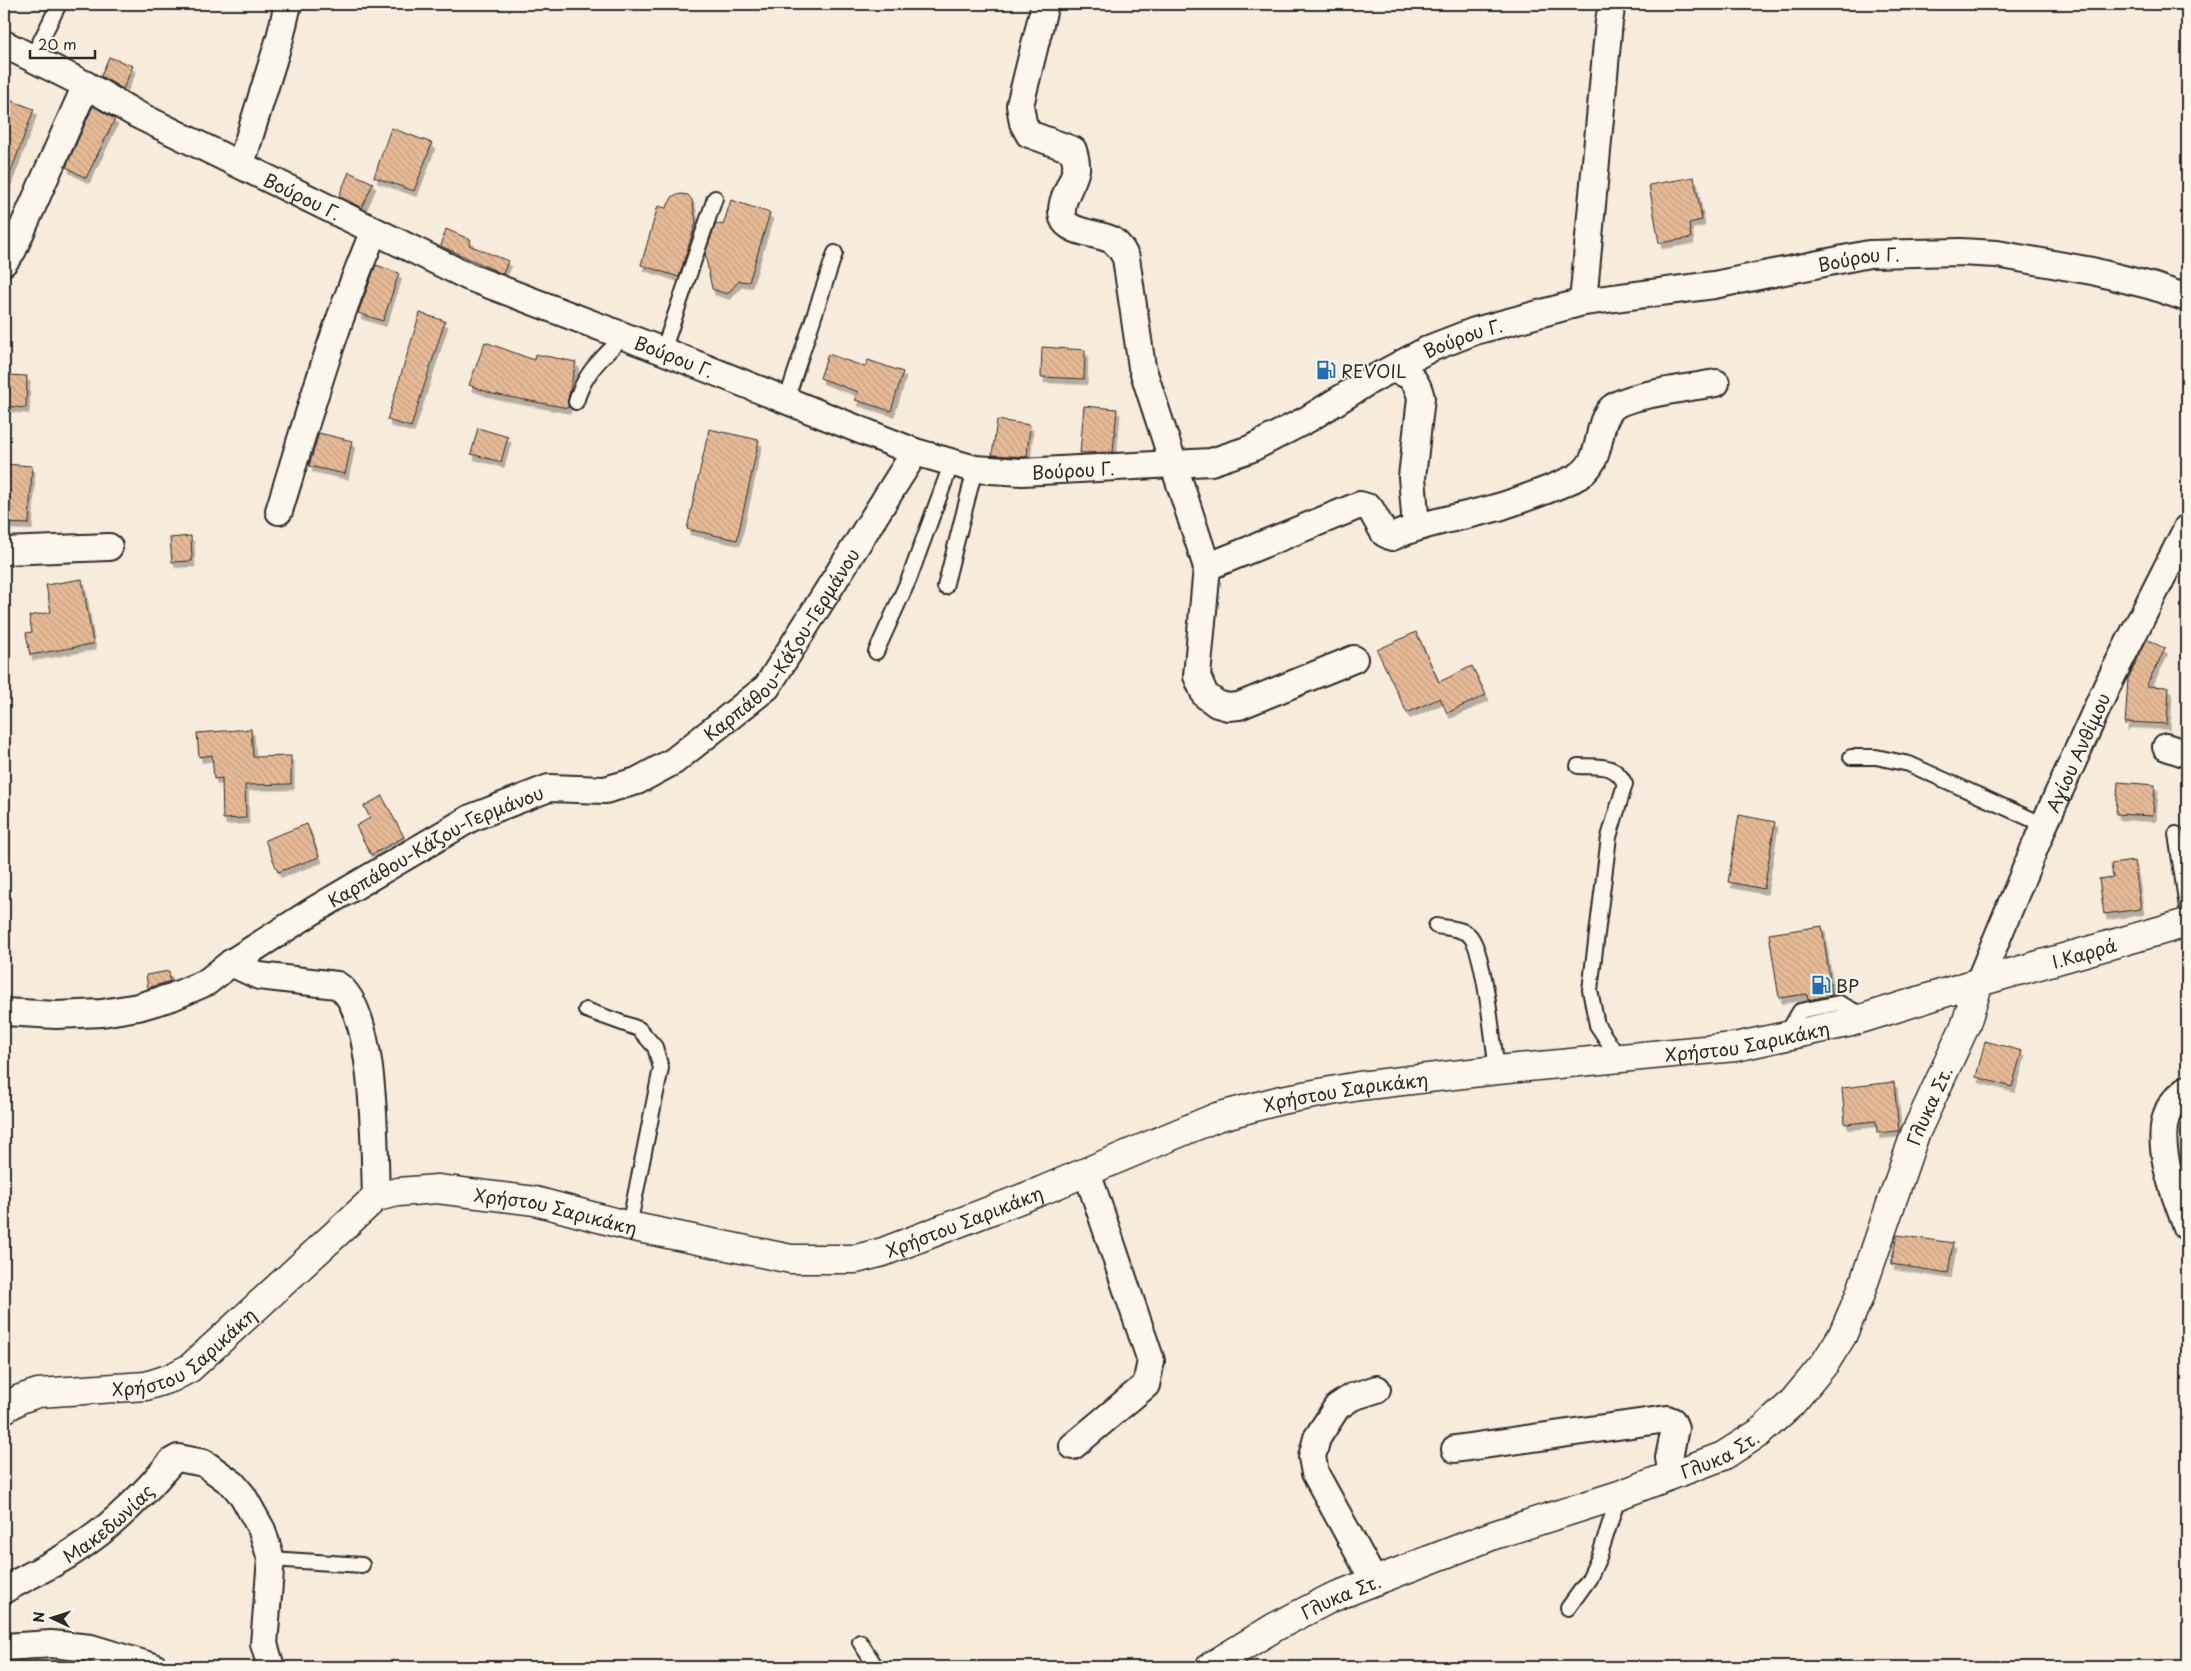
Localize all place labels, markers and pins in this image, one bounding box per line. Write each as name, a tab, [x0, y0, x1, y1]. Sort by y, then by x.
place label: REVOIL	[1341, 357, 1406, 384]
fuel station icon: REVOIL	[1315, 359, 1337, 381]
place label: BP	[1836, 972, 1859, 999]
fuel station icon: BP	[1810, 974, 1832, 996]

